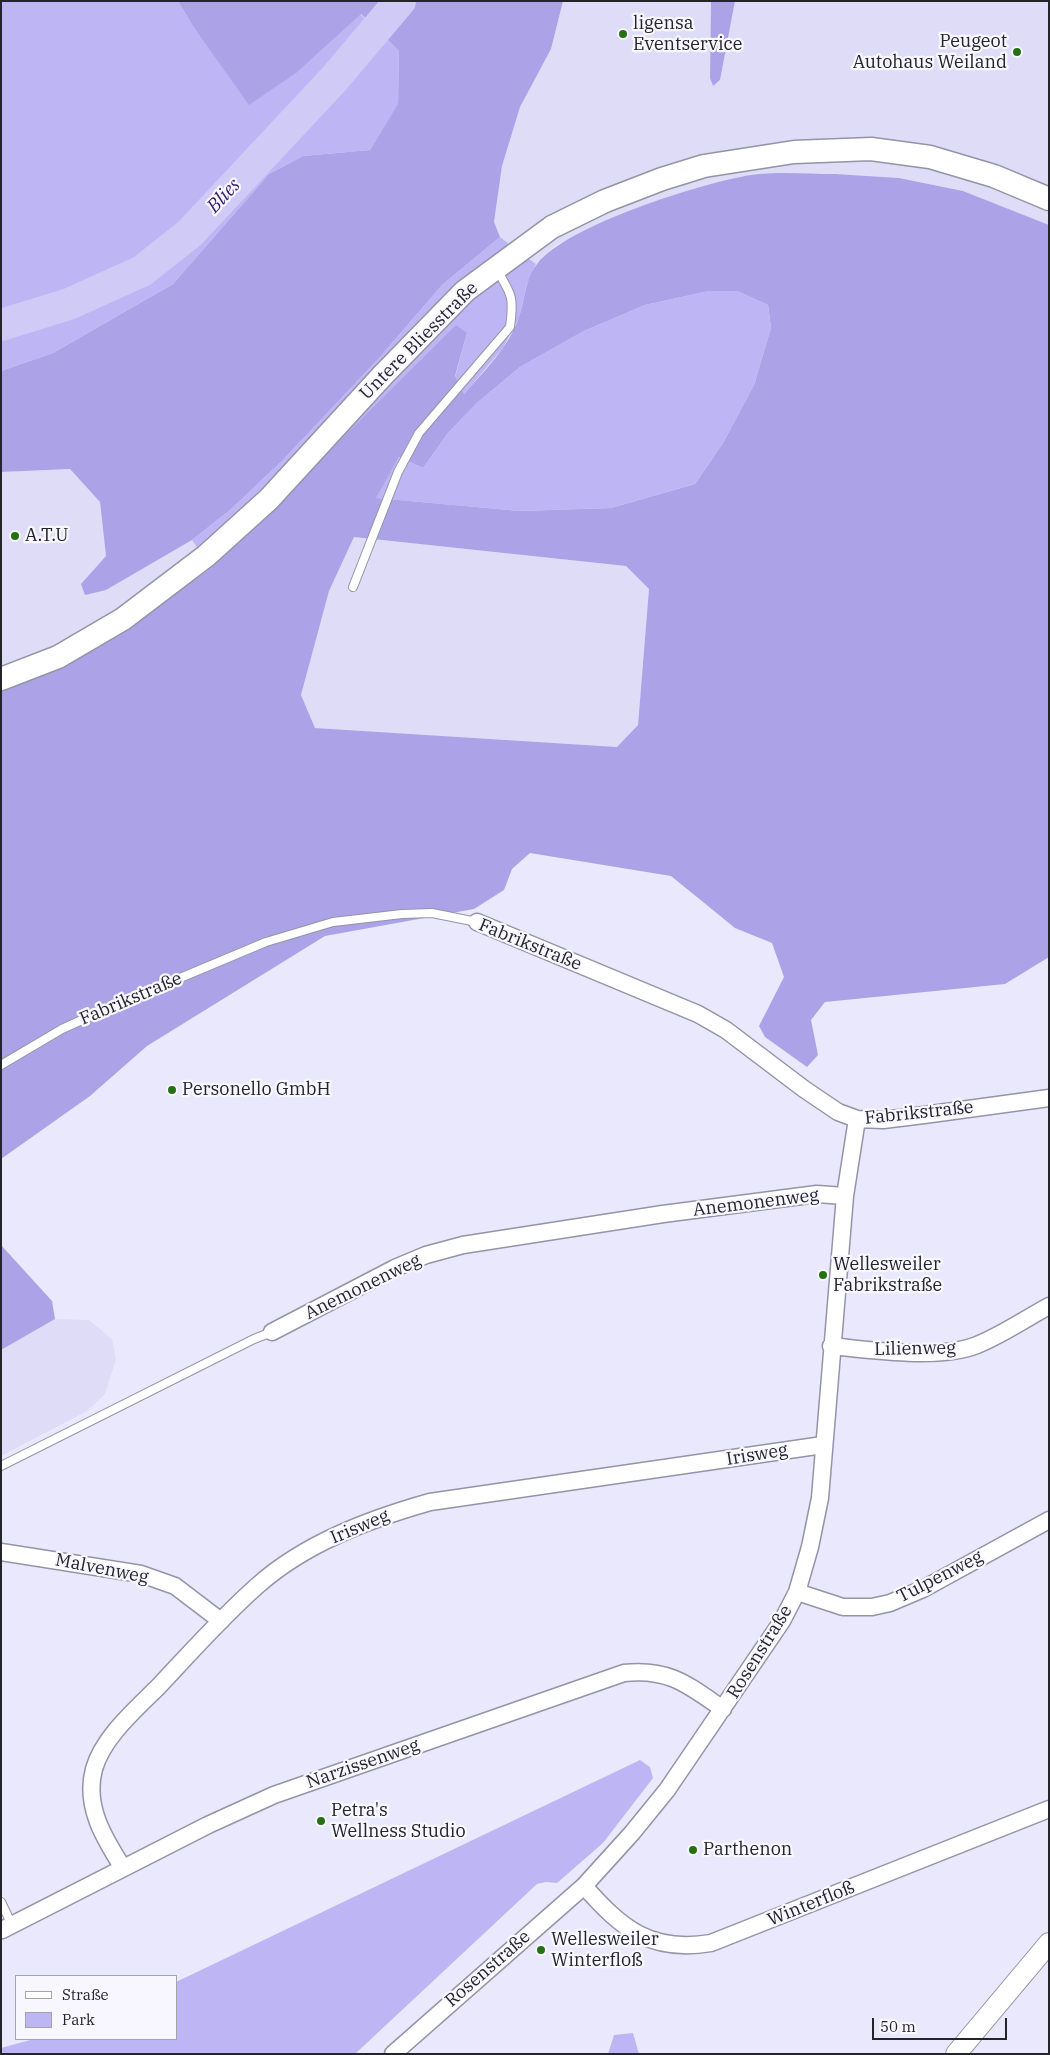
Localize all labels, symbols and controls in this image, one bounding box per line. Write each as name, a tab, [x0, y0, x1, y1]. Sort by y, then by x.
place label: ligensa Eventservice	[633, 13, 742, 56]
marker: ligensa Eventservice	[617, 28, 629, 40]
place label: Peugeot Autohaus Weiland	[853, 31, 1007, 74]
marker: Peugeot Autohaus Weiland	[1011, 46, 1023, 58]
water label: Blies	[203, 174, 245, 218]
street label: Untere Bliesstraße	[356, 278, 482, 404]
place label: A.T.U	[25, 525, 68, 547]
marker: A.T.U	[9, 530, 21, 542]
street label: Fabrikstraße	[475, 915, 585, 975]
street label: Fabrikstraße	[77, 968, 185, 1030]
place label: Personello GmbH	[182, 1079, 331, 1101]
marker: Personello GmbH	[166, 1084, 178, 1096]
street label: Fabrikstraße	[864, 1097, 974, 1129]
street label: Anemonenweg	[692, 1185, 820, 1221]
street label: Anemonenweg	[301, 1250, 425, 1324]
place label: Wellesweiler Fabrikstraße	[833, 1254, 942, 1296]
marker: Wellesweiler Fabrikstraße	[817, 1269, 829, 1281]
street label: Lilienweg	[874, 1337, 956, 1361]
street label: Irisweg	[725, 1439, 789, 1471]
street label: Irisweg	[327, 1505, 393, 1549]
street label: Tulpenweg	[893, 1546, 987, 1608]
street label: Malvenweg	[53, 1549, 151, 1589]
street label: Rosenstraße	[723, 1601, 797, 1703]
street label: Narzissenweg	[304, 1735, 422, 1793]
place label: Petra's Wellness Studio	[331, 1800, 466, 1842]
marker: Petra's Wellness Studio	[315, 1815, 327, 1827]
place label: Parthenon	[703, 1839, 792, 1861]
marker: Parthenon	[687, 1844, 699, 1856]
street label: Winterfloß	[764, 1877, 858, 1931]
street label: Rosenstraße	[441, 1926, 535, 2012]
place label: Wellesweiler Winterfloß	[551, 1929, 659, 1972]
marker: Wellesweiler Winterfloß	[535, 1944, 547, 1956]
legend	[15, 1975, 178, 2040]
text: Straße	[62, 1985, 109, 2004]
scale bar	[875, 2008, 1010, 2040]
text: Park	[62, 2010, 95, 2029]
text: 50 m	[880, 2017, 916, 2036]

